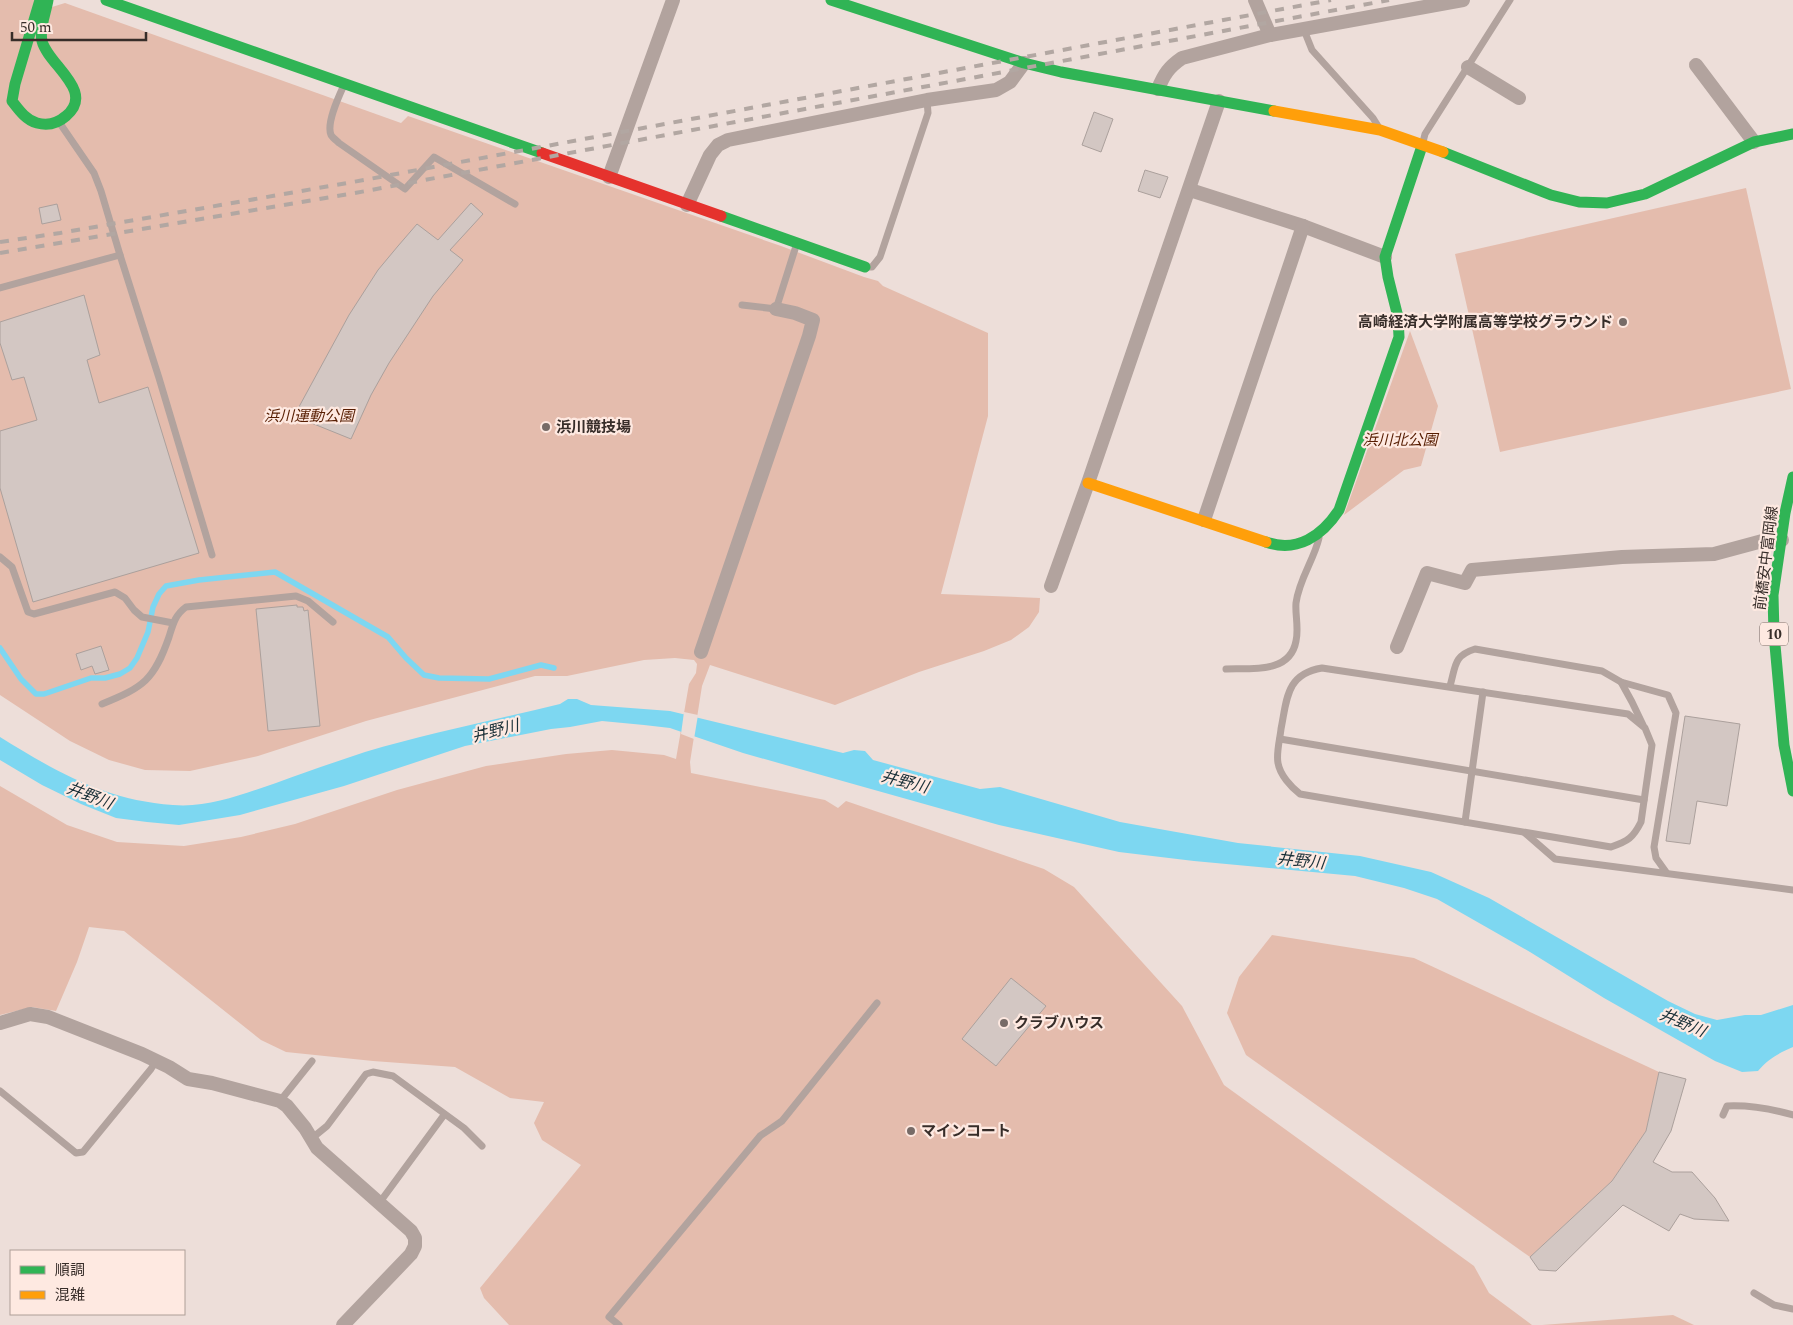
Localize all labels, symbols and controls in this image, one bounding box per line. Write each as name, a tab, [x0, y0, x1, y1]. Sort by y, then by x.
scale bar	[12, 10, 146, 42]
text: 50 m	[20, 16, 52, 39]
place label: 高崎経済大学附属高等学校グラウンド	[1358, 311, 1613, 334]
marker: 高崎経済大学附属高等学校グラウンド	[1617, 316, 1629, 328]
park label: 浜川運動公園	[264, 405, 356, 428]
place label: 浜川競技場	[556, 416, 631, 439]
marker: 浜川競技場	[540, 421, 552, 433]
park label: 浜川北公園	[1362, 429, 1439, 452]
street label: 前橋安中富岡線	[1749, 505, 1784, 612]
road number: 10	[1760, 622, 1788, 646]
water label: 井野川	[469, 713, 523, 748]
water label: 井野川	[878, 764, 933, 800]
water label: 井野川	[63, 776, 118, 816]
water label: 井野川	[1276, 847, 1328, 876]
water label: 井野川	[1656, 1002, 1711, 1044]
place label: クラブハウス	[1014, 1012, 1104, 1035]
marker: クラブハウス	[998, 1017, 1010, 1029]
place label: マインコート	[921, 1120, 1011, 1143]
marker: マインコート	[905, 1125, 917, 1137]
legend	[10, 1250, 185, 1315]
text: 順調	[55, 1259, 85, 1282]
text: 混雑	[55, 1284, 85, 1307]

